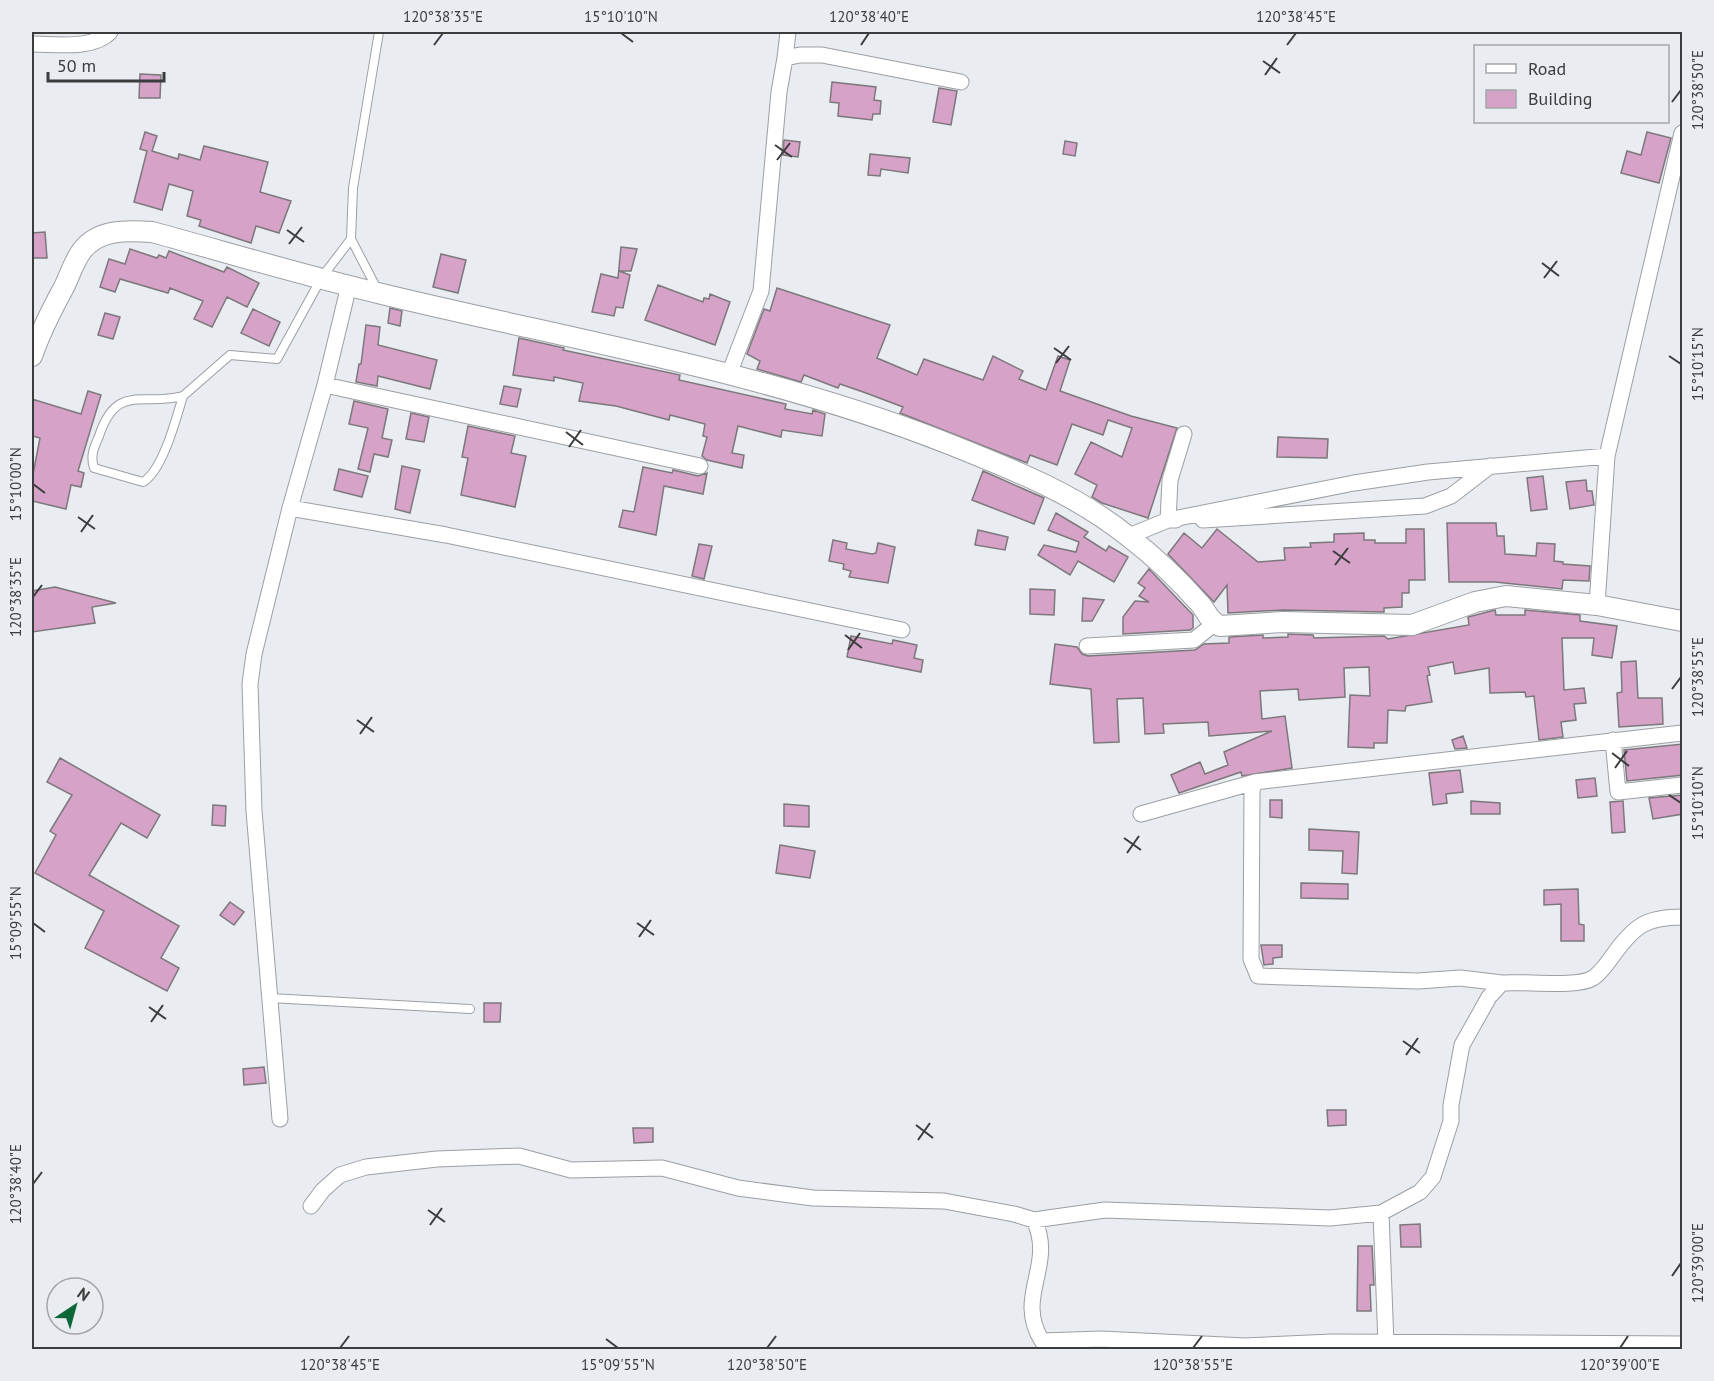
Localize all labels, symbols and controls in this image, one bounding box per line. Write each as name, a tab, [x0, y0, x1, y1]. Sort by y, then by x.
text: 120°38'35"E	[403, 7, 483, 26]
text: 15°10'10"N	[584, 7, 658, 26]
text: 120°38'40"E	[829, 7, 909, 26]
text: 120°38'45"E	[1256, 7, 1336, 26]
scale bar	[48, 45, 164, 83]
legend	[1474, 45, 1669, 123]
text: 120°38'50"E	[1688, 50, 1707, 130]
text: 50 m	[57, 54, 96, 77]
text: Road	[1528, 57, 1566, 80]
text: Building	[1528, 87, 1592, 110]
text: 15°10'15"N	[1688, 327, 1707, 401]
text: 15°10'00"N	[6, 447, 25, 521]
text: 120°38'35"E	[6, 557, 25, 637]
text: 120°38'55"E	[1688, 637, 1707, 717]
text: 15°10'10"N	[1688, 766, 1707, 840]
text: 15°09'55"N	[6, 886, 25, 960]
text: 120°38'40"E	[6, 1144, 25, 1224]
text: 120°39'00"E	[1688, 1223, 1707, 1303]
north arrow	[45, 1276, 105, 1336]
text: N	[74, 1283, 94, 1305]
text: 120°38'45"E	[300, 1355, 380, 1374]
text: 15°09'55"N	[581, 1355, 655, 1374]
text: 120°38'50"E	[727, 1355, 807, 1374]
text: 120°38'55"E	[1153, 1355, 1233, 1374]
text: 120°39'00"E	[1580, 1355, 1660, 1374]

